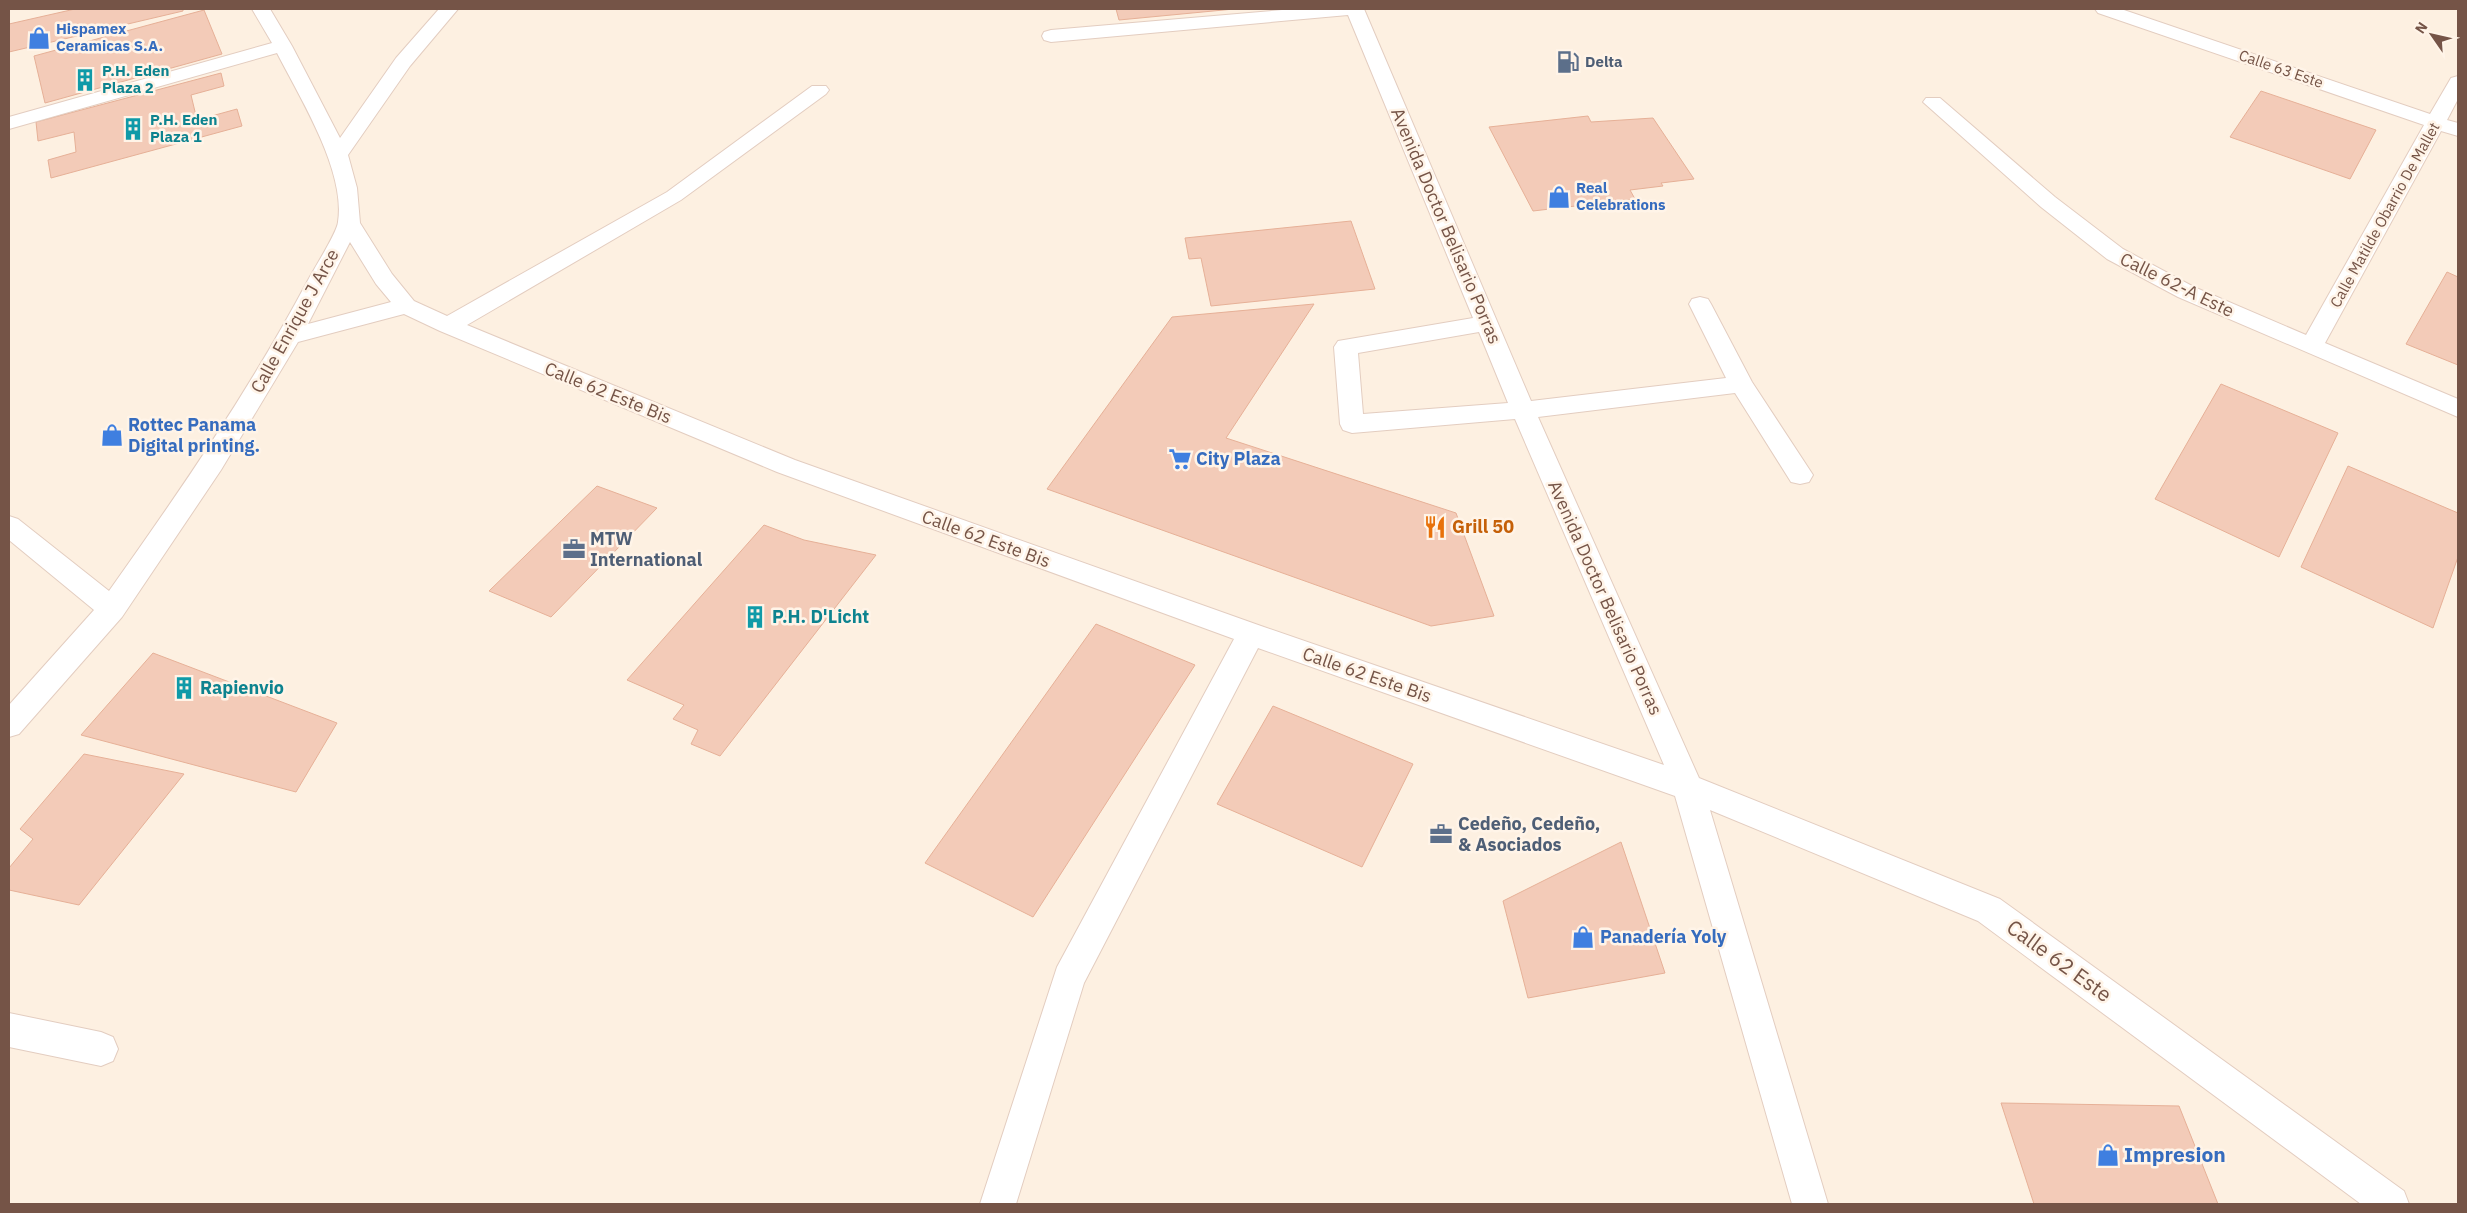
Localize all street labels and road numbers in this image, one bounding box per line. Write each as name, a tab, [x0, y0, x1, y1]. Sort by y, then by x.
street label: Calle 63 Este	[2236, 45, 2326, 92]
street label: Avenida Doctor Belisario Porras	[1386, 104, 1507, 347]
street label: Calle Matilde Obarrio De Mallet	[2326, 119, 2443, 311]
street label: Calle Enrique J Arce	[245, 244, 344, 397]
street label: Calle 62-A Este	[2116, 247, 2238, 322]
street label: Calle 62 Este Bis	[541, 357, 675, 428]
street label: Avenida Doctor Belisario Porras	[1543, 477, 1668, 719]
street label: Calle 62 Este Bis	[919, 505, 1054, 572]
street label: Calle 62 Este Bis	[1300, 642, 1435, 707]
street label: Calle 62 Este	[2001, 913, 2118, 1008]

